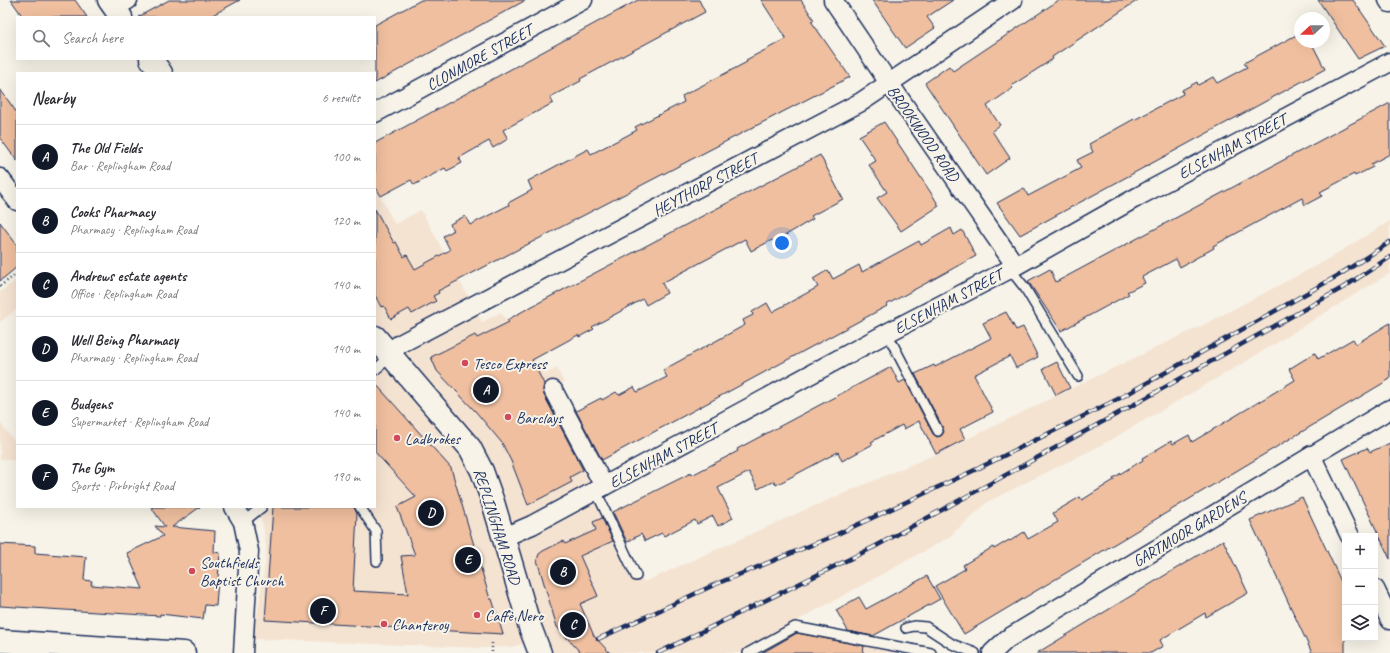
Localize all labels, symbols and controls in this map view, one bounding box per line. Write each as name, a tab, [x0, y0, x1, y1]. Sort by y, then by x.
north arrow	[1294, 12, 1330, 48]
search box	[16, 16, 376, 60]
street label: CLONMORE STREET	[423, 18, 540, 95]
icon: search	[30, 27, 52, 49]
text: Search here	[62, 29, 123, 48]
street label: BROOKWOOD ROAD	[883, 82, 965, 187]
text: Nearby	[32, 88, 75, 109]
text: 6 results	[322, 90, 360, 106]
street label: ELSENHAM STREET	[1175, 108, 1294, 184]
text: The Old Fields	[70, 139, 142, 158]
street label: HEYTHORP STREET	[650, 147, 765, 221]
text: A	[42, 149, 48, 165]
text: 100 m	[332, 149, 360, 165]
text: Bar · Replingham Road	[70, 158, 170, 174]
text: Cooks Pharmacy	[70, 203, 155, 222]
text: B	[42, 213, 48, 229]
text: 120 m	[332, 213, 360, 229]
text: Pharmacy · Replingham Road	[70, 222, 197, 238]
your location	[772, 233, 792, 253]
street label: ELSENHAM STREET	[891, 263, 1010, 339]
text: Andrews estate agents	[70, 267, 186, 286]
text: C	[42, 277, 48, 293]
text: 140 m	[332, 277, 360, 293]
text: Office · Replingham Road	[70, 286, 177, 302]
text: Well Being Pharmacy	[70, 331, 178, 350]
text: D	[41, 341, 49, 357]
text: 140 m	[332, 341, 360, 357]
text: Pharmacy · Replingham Road	[70, 350, 197, 366]
place label: Tesco Express	[473, 354, 548, 374]
marker: Tesco Express	[460, 358, 470, 368]
pin: A	[473, 375, 499, 405]
text: Budgens	[70, 395, 112, 414]
text: E	[42, 405, 48, 421]
text: 140 m	[332, 405, 360, 421]
place label: Barclays	[516, 408, 564, 428]
marker: Barclays	[503, 412, 513, 422]
text: Supermarket · Replingham Road	[70, 414, 208, 430]
street label: ELSENHAM STREET	[606, 417, 725, 493]
place label: Ladbrokes	[405, 429, 462, 449]
marker: Ladbrokes	[392, 433, 402, 443]
text: The Gym	[70, 459, 114, 478]
street label: REPLINGHAM ROAD	[469, 466, 526, 588]
text: F	[42, 469, 48, 485]
text: 190 m	[332, 469, 360, 485]
text: Sports · Pirbright Road	[70, 478, 174, 494]
street label: GARTMOOR GARDENS	[1129, 487, 1253, 572]
pin: D	[418, 498, 444, 528]
map controls	[1342, 533, 1378, 641]
button: +	[1342, 533, 1378, 569]
pin: E	[455, 545, 481, 575]
place label: Southfields Baptist Church	[200, 553, 284, 591]
pin: B	[550, 557, 576, 587]
marker: Southfields Baptist Church	[187, 566, 197, 576]
button: −	[1342, 569, 1378, 605]
pin: F	[310, 596, 336, 626]
button: layers	[1342, 605, 1378, 641]
place label: Caffè Nero	[485, 606, 545, 626]
marker: Caffè Nero	[472, 610, 482, 620]
pin: C	[560, 610, 586, 640]
place label: Chanteroy	[392, 615, 450, 635]
marker: Chanteroy	[379, 619, 389, 629]

